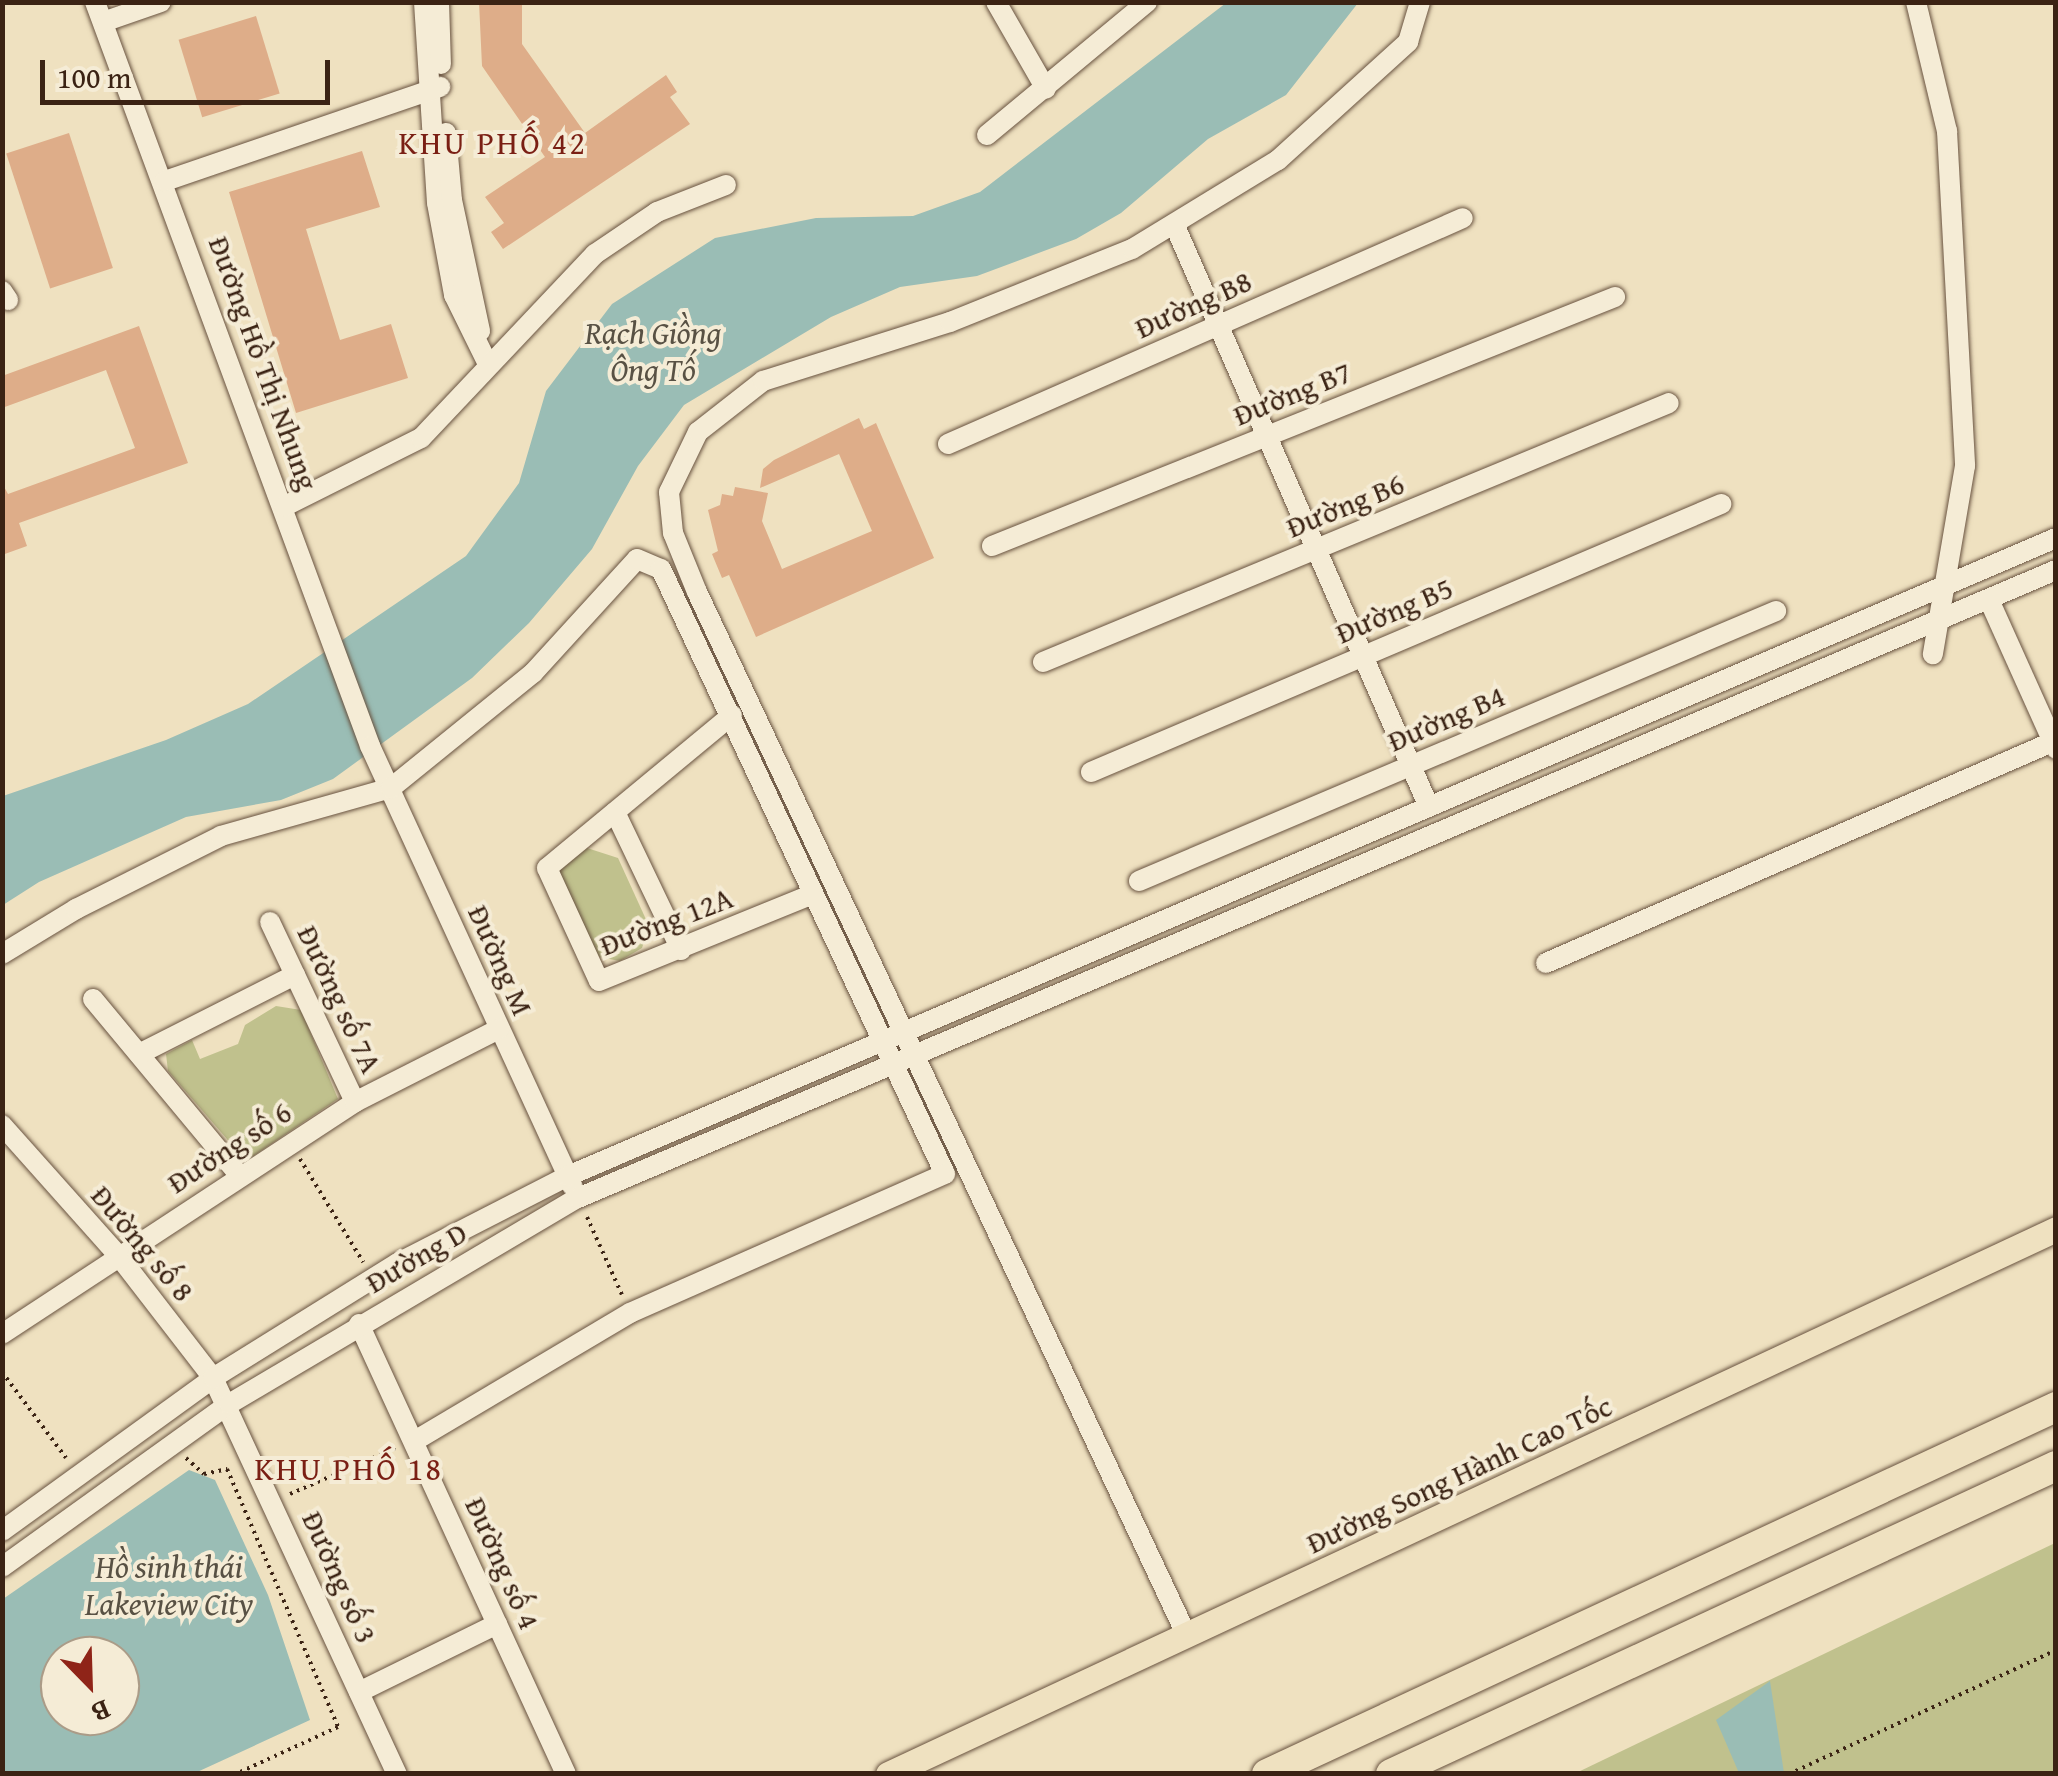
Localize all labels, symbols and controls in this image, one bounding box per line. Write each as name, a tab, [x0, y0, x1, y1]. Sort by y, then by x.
scale bar	[45, 40, 335, 102]
text: 100 m	[57, 55, 131, 99]
district label: KHU PHỐ 42	[398, 124, 588, 162]
street label: Đường Hồ Thị Nhung	[201, 231, 327, 495]
street label: Đường B8	[1129, 262, 1257, 346]
water label: Rạch Giồng Ông Tố	[585, 315, 721, 390]
street label: Đường B7	[1228, 353, 1356, 433]
street label: Đường B6	[1281, 465, 1409, 545]
street label: Đường B5	[1330, 569, 1458, 651]
street label: Đường B4	[1382, 677, 1510, 759]
street label: Đường 12A	[595, 879, 737, 963]
street label: Đường M	[461, 899, 541, 1021]
street label: Đường số 7A	[290, 919, 390, 1079]
street label: Đường số 6	[160, 1094, 298, 1200]
street label: Đường số 8	[84, 1178, 202, 1308]
street label: Đường D	[359, 1214, 473, 1300]
street label: Đường Song Hành Cao Tốc	[1301, 1387, 1617, 1561]
district label: KHU PHỐ 18	[254, 1450, 444, 1488]
street label: Đường số 4	[458, 1491, 548, 1635]
street label: Đường số 3	[295, 1505, 385, 1649]
water label: Hồ sinh thái Lakeview City	[85, 1549, 253, 1624]
north arrow	[40, 1636, 140, 1736]
text: B	[85, 1690, 117, 1734]

